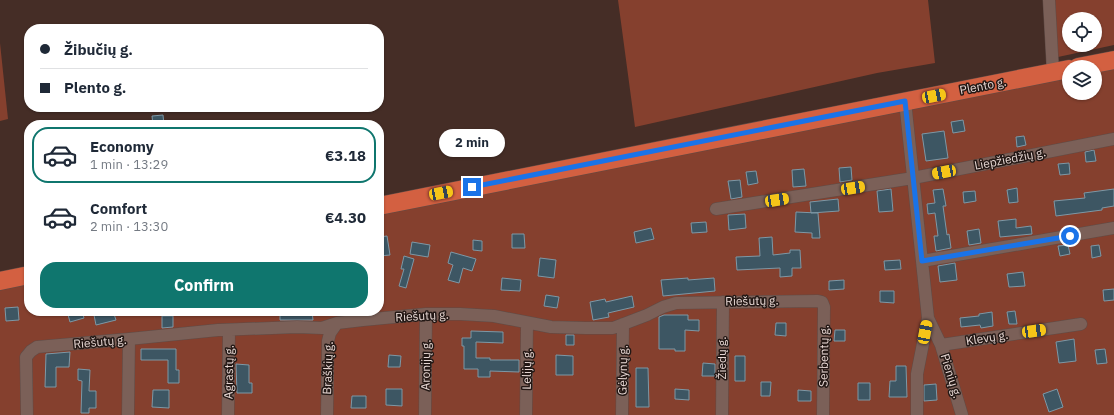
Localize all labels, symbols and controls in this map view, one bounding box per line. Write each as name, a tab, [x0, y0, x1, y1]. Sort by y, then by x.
map controls	[1062, 12, 1102, 100]
button: locate	[1062, 12, 1102, 52]
text: Žibučių g.	[64, 40, 133, 59]
button: layers	[1062, 60, 1102, 100]
street label: Plento g.	[958, 74, 1008, 97]
text: Plento g.	[64, 78, 126, 97]
car	[921, 88, 947, 104]
callout: 2 min	[439, 129, 505, 157]
text: 2 min	[455, 134, 489, 151]
icon: car	[42, 137, 78, 173]
text: Economy	[90, 137, 154, 156]
street label: Liepžiedžių g.	[973, 144, 1047, 173]
text: €3.18	[325, 146, 366, 165]
text: 1 min · 13:29	[90, 156, 168, 173]
car	[931, 164, 957, 180]
route end	[463, 178, 481, 196]
car	[840, 180, 866, 196]
car	[428, 185, 454, 201]
car	[764, 192, 790, 208]
icon: car	[42, 199, 78, 235]
text: Comfort	[90, 199, 147, 218]
text: €4.30	[325, 208, 366, 227]
text: 2 min · 13:30	[90, 218, 168, 235]
route start	[1061, 227, 1079, 245]
button: Confirm	[40, 262, 368, 308]
street label: Riešutų g.	[725, 293, 779, 308]
street label: Riešutų g.	[395, 307, 449, 324]
car	[917, 319, 933, 345]
car	[1021, 323, 1047, 339]
street label: Serbentų g.	[815, 325, 832, 387]
street label: Klevų g.	[965, 327, 1009, 348]
street label: Riešutų g.	[73, 332, 127, 351]
street label: Žiedų g.	[714, 337, 729, 379]
street label: Aronijų g.	[418, 339, 433, 391]
street label: Braškių g.	[319, 341, 336, 395]
street label: Agrastų g.	[221, 345, 236, 399]
street label: Gėlynų g.	[615, 345, 630, 395]
street label: Lelijų g.	[519, 348, 534, 390]
street label: Pienių g.	[938, 352, 965, 400]

